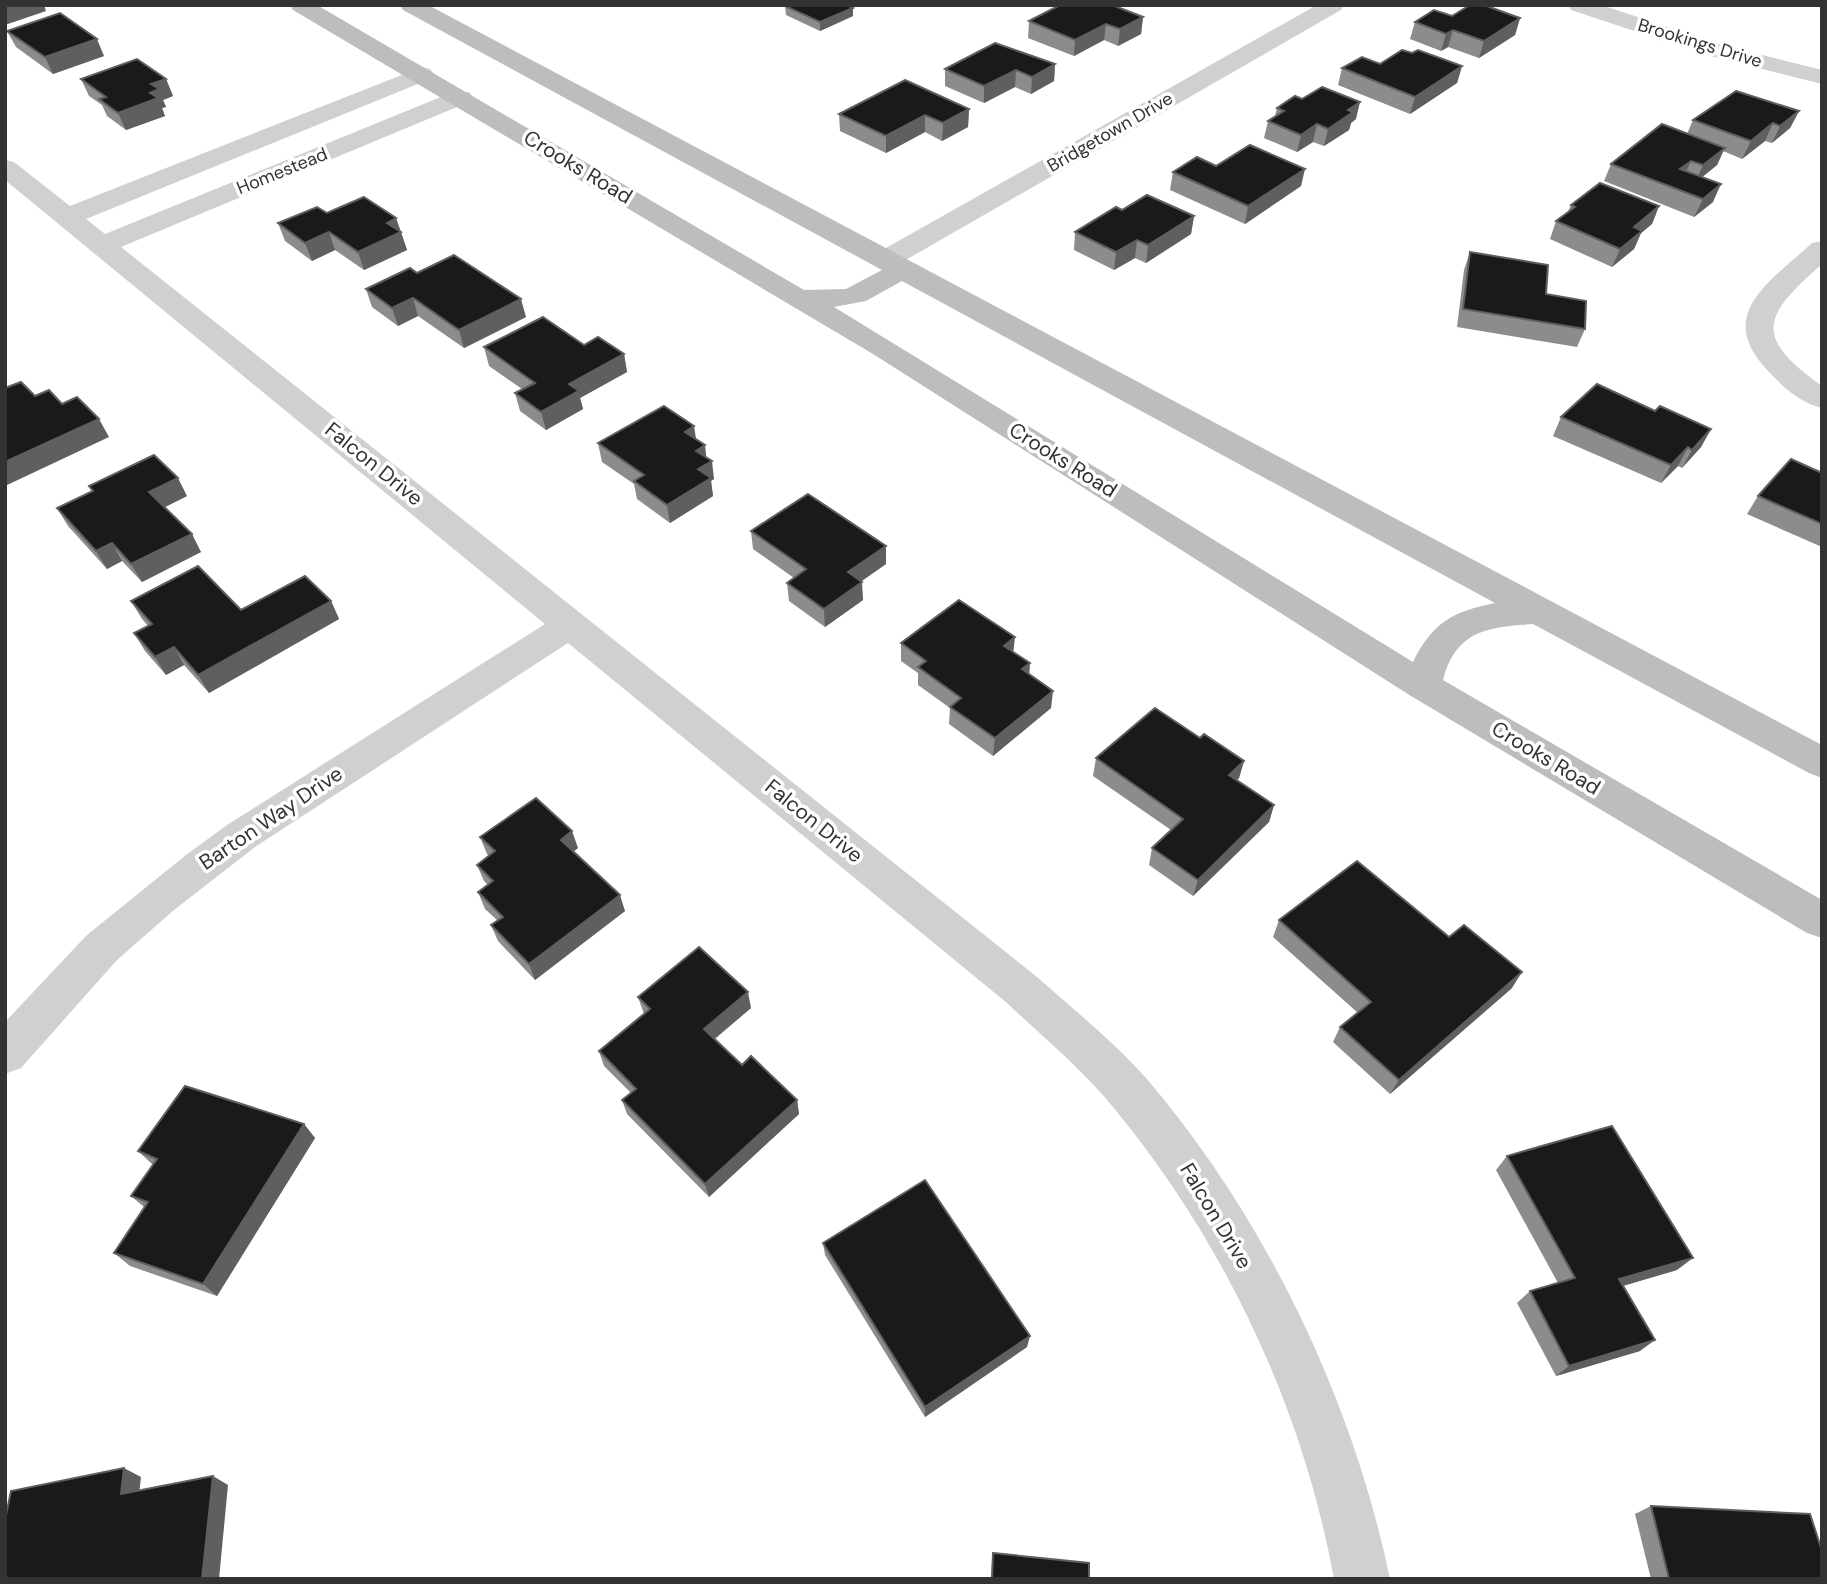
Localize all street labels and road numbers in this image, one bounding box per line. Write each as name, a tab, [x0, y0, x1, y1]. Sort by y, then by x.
street label: Brookings Drive	[1635, 13, 1765, 73]
street label: Bridgetown Drive	[1043, 86, 1177, 178]
street label: Crooks Road	[518, 123, 638, 211]
street label: Homestead	[233, 142, 331, 200]
street label: Falcon Drive	[319, 416, 429, 512]
street label: Crooks Road	[1004, 416, 1122, 504]
street label: Crooks Road	[1486, 714, 1606, 802]
street label: Barton Way Drive	[194, 760, 348, 876]
street label: Falcon Drive	[759, 773, 869, 869]
street label: Falcon Drive	[1173, 1158, 1259, 1274]

